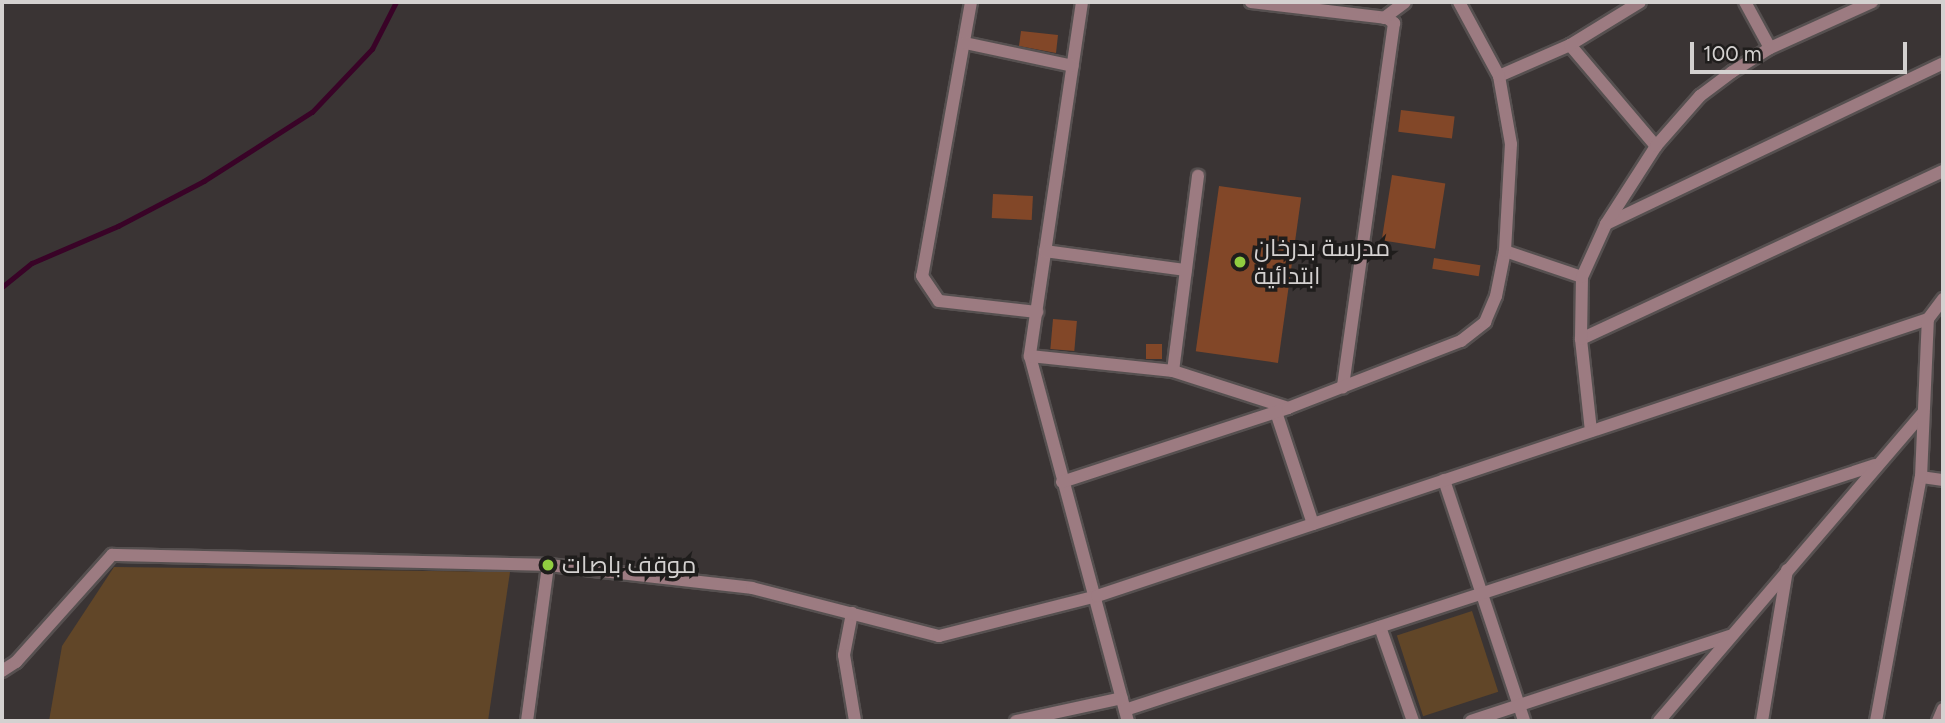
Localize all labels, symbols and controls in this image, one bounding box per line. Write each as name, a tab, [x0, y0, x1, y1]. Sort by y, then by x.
scale bar	[1693, 28, 1910, 72]
text: 100 m	[1703, 41, 1762, 66]
place label: مدرسة بدرخان ابتدائية	[1254, 234, 1390, 290]
marker: مدرسة بدرخان ابتدائية	[1232, 254, 1248, 270]
place label: موقف باصات	[562, 551, 696, 579]
marker: موقف باصات	[540, 557, 556, 573]

